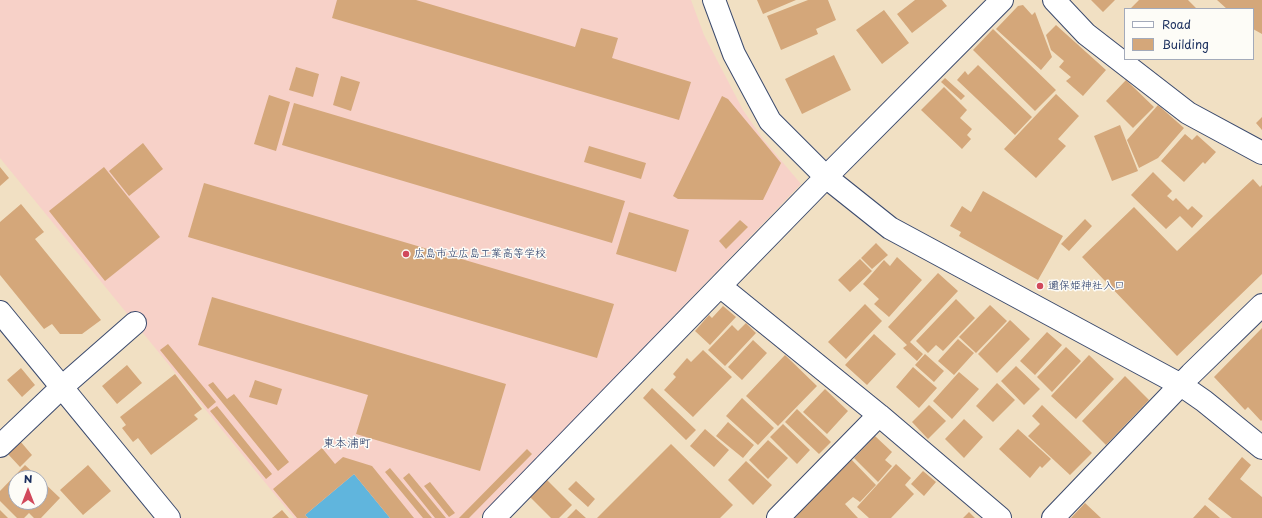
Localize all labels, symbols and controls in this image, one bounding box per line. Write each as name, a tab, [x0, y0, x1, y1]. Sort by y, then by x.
legend	[1124, 8, 1254, 60]
text: Road	[1162, 15, 1191, 33]
text: Building	[1162, 35, 1209, 53]
place label: 広島市立広島工業高等学校	[414, 247, 546, 261]
marker: 広島市立広島工業高等学校	[401, 249, 411, 259]
place label: 邇保姫神社入口	[1048, 279, 1125, 293]
marker: 邇保姫神社入口	[1035, 281, 1045, 291]
district label: 東本浦町	[323, 437, 371, 451]
north arrow	[8, 470, 48, 510]
text: N	[24, 470, 32, 487]

